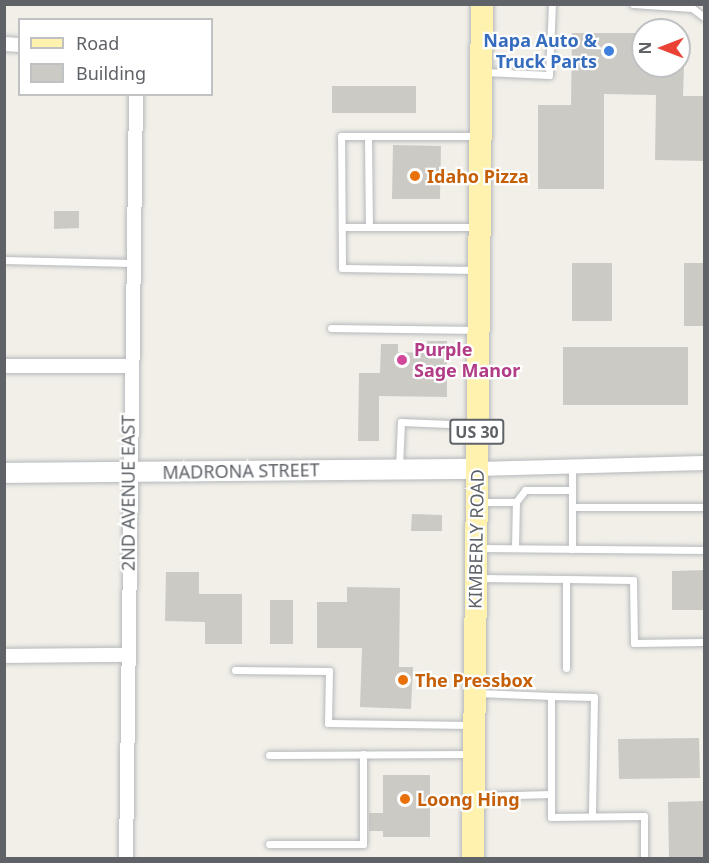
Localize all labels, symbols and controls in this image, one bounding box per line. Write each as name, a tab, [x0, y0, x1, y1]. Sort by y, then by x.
legend	[18, 18, 213, 96]
north arrow	[631, 18, 691, 78]
place label: Napa Auto & Truck Parts	[483, 30, 597, 72]
text: Road	[76, 31, 119, 55]
text: N	[634, 42, 656, 55]
marker: Napa Auto & Truck Parts	[602, 44, 616, 58]
text: Building	[76, 61, 146, 85]
place label: Idaho Pizza	[427, 165, 529, 187]
marker: Idaho Pizza	[408, 169, 422, 183]
place label: Purple Sage Manor	[414, 339, 520, 382]
marker: Purple Sage Manor	[395, 353, 409, 367]
street label: 2ND AVENUE EAST	[117, 415, 139, 571]
road number: US 30	[448, 419, 506, 445]
street label: MADRONA STREET	[162, 459, 320, 483]
street label: KIMBERLY ROAD	[464, 469, 488, 609]
place label: The Pressbox	[415, 669, 533, 691]
marker: The Pressbox	[396, 673, 410, 687]
place label: Loong Hing	[417, 788, 520, 810]
marker: Loong Hing	[398, 792, 412, 806]

